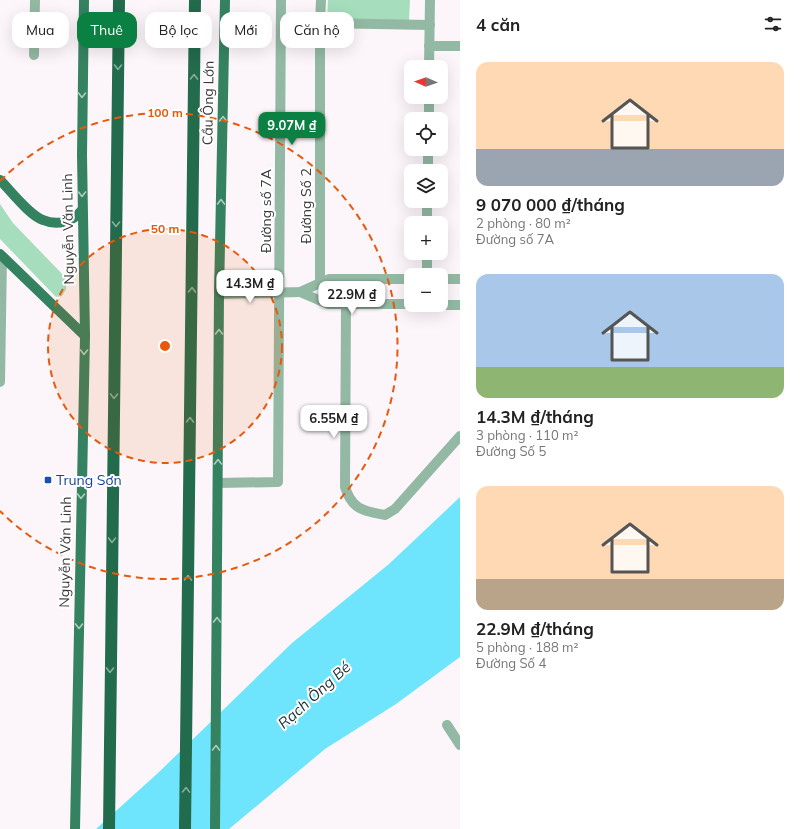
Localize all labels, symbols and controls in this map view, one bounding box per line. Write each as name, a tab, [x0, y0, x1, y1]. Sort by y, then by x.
chip: Mua	[12, 12, 69, 48]
chip: Thuê	[77, 12, 137, 48]
chip: Bộ lọc	[145, 12, 212, 48]
chip: Mới	[220, 12, 272, 48]
chip: Căn hộ	[280, 12, 354, 48]
icon: filters	[762, 13, 784, 35]
text: 4 căn	[476, 14, 520, 35]
north arrow	[404, 60, 448, 104]
map controls	[404, 60, 448, 312]
street label: Cầu Ông Lớn	[198, 61, 218, 145]
one-way arrow	[114, 64, 122, 70]
one-way arrow	[190, 74, 198, 80]
icon: home	[594, 88, 666, 160]
one-way arrow	[78, 92, 87, 98]
text: 100 m	[147, 105, 183, 120]
pin: 9.07M ₫	[255, 112, 329, 146]
button: locate	[404, 112, 448, 156]
one-way arrow	[219, 116, 227, 122]
text: 9.07M ₫	[267, 117, 317, 133]
button: layers	[404, 164, 448, 208]
street label: Đường số 7A	[257, 168, 275, 253]
street label: Đường Số 2	[297, 168, 315, 244]
street label: Nguyễn Văn Linh	[58, 173, 78, 285]
one-way arrow	[78, 191, 86, 197]
text: 9 070 000 ₫/tháng	[476, 194, 625, 215]
one-way arrow	[217, 199, 225, 205]
text: 2 phòng · 80 m²	[476, 215, 571, 231]
button: +	[404, 216, 448, 260]
one-way arrow	[112, 221, 120, 227]
text: 50 m	[151, 221, 179, 236]
text: Đường số 7A	[476, 231, 554, 247]
button: −	[404, 268, 448, 312]
pin: 14.3M ₫	[213, 270, 287, 304]
text: 14.3M ₫	[225, 275, 275, 291]
pin: 22.9M ₫	[315, 281, 389, 315]
text: 22.9M ₫	[327, 286, 377, 302]
one-way arrow	[188, 287, 196, 293]
icon: home	[594, 300, 666, 372]
one-way arrow	[215, 329, 223, 335]
centre of rings	[158, 339, 172, 353]
one-way arrow	[80, 349, 89, 355]
one-way arrow	[110, 393, 118, 399]
pin: 6.55M ₫	[297, 405, 371, 439]
text: 14.3M ₫/tháng	[476, 406, 594, 427]
text: 6.55M ₫	[309, 410, 359, 426]
one-way arrow	[186, 417, 194, 423]
text: 3 phòng · 110 m²	[476, 427, 578, 443]
text: Đường Số 5	[476, 443, 546, 459]
one-way arrow	[214, 459, 223, 465]
place label: Trung Sơn	[56, 471, 122, 489]
marker: Trung Sơn	[43, 475, 53, 485]
one-way arrow	[77, 493, 86, 499]
street label: Nguyễn Văn Linh	[55, 496, 75, 608]
icon: home	[594, 512, 666, 584]
one-way arrow	[108, 537, 116, 543]
one-way arrow	[184, 575, 192, 581]
one-way arrow	[213, 617, 221, 623]
text: 22.9M ₫/tháng	[476, 618, 594, 639]
one-way arrow	[74, 623, 83, 629]
text: 5 phòng · 188 m²	[476, 639, 578, 655]
text: Đường Số 4	[476, 655, 546, 671]
water label: Rạch Ông Bé	[274, 657, 354, 733]
one-way arrow	[106, 667, 114, 673]
one-way arrow	[212, 745, 220, 751]
one-way arrow	[182, 787, 190, 793]

